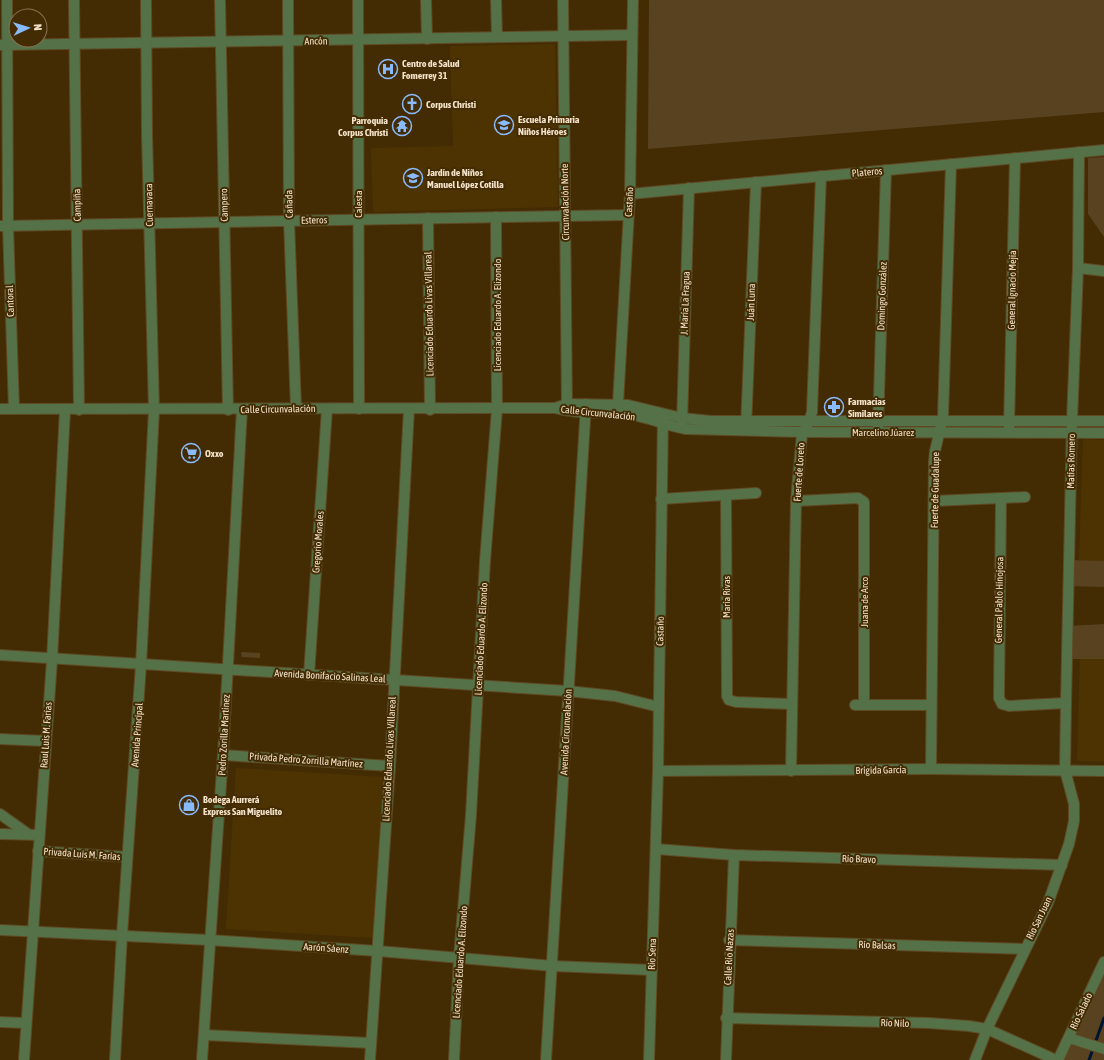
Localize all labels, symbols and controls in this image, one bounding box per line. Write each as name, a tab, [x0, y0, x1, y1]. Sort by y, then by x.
north arrow	[8, 8, 48, 48]
text: N	[32, 24, 44, 31]
street label: Ancón	[304, 35, 328, 47]
hospital icon: Centro de Salud Fomerrey 31	[377, 58, 399, 80]
place label: Centro de Salud Fomerrey 31	[402, 58, 460, 81]
church icon: Corpus Christi	[401, 93, 423, 115]
place label: Corpus Christi	[426, 99, 476, 110]
school or university icon: Escuela Primaria Niños Héroes	[493, 114, 515, 136]
place label: Escuela Primaria Niños Héroes	[518, 114, 580, 137]
place label: Parroquia Corpus Christi	[338, 115, 388, 138]
temple icon: Parroquia Corpus Christi	[391, 115, 413, 137]
street label: Circunvalación Norte	[559, 163, 571, 240]
street label: Plateros	[851, 165, 883, 179]
school or university icon: Jardín de Niños Manuel López Cotilla	[402, 167, 424, 189]
place label: Jardín de Niños Manuel López Cotilla	[426, 167, 504, 190]
street label: Cuernavaca	[143, 183, 155, 227]
street label: Castaño	[623, 187, 635, 217]
street label: Campiña	[71, 188, 83, 222]
street label: Campero	[218, 188, 230, 222]
street label: Cañada	[283, 190, 295, 218]
street label: Calesta	[353, 190, 364, 218]
street label: Esteros	[301, 214, 328, 226]
street label: General Ignacio Mejía	[1006, 250, 1018, 330]
street label: Licenciado Eduardo Livas Villareal	[422, 251, 436, 376]
street label: Licenciado Eduardo A. Elizondo	[492, 258, 503, 371]
street label: Domingo González	[875, 261, 889, 330]
street label: J. María La Fragua	[678, 271, 692, 335]
street label: Juán Luna	[745, 283, 757, 321]
street label: Cantoral	[4, 285, 16, 317]
pharmacy icon: Farmacias Similares	[823, 396, 845, 418]
place label: Farmacias Similares	[848, 396, 886, 419]
street label: Calle Circunvalación	[240, 403, 316, 415]
street label: Calle Circunvalación	[560, 404, 636, 422]
street label: Marcelino Júarez	[852, 427, 914, 438]
street label: Matías Romero	[1065, 433, 1077, 489]
supermarket icon: Oxxo	[180, 442, 202, 464]
street label: Fuerte de Loreto	[791, 442, 807, 502]
place label: Oxxo	[205, 448, 224, 459]
street label: Fuerte de Guadalupe	[929, 451, 941, 528]
street label: Gregorio Morales	[310, 510, 326, 573]
street label: General Pablo Hinojosa	[993, 556, 1005, 643]
street label: María Rivas	[721, 575, 732, 618]
street label: Juana de Arco	[859, 576, 870, 627]
street label: Licenciado Eduardo A. Elizondo	[473, 582, 489, 696]
street label: Castaño	[654, 616, 666, 646]
street label: Avenida Bonifacio Salinas Leal	[274, 668, 386, 684]
street label: Avenida Circunvalación	[558, 689, 574, 775]
street label: Pedro Zorilla Martinez	[216, 694, 232, 776]
street label: Licenciado Eduardo Livas Villareal	[380, 696, 398, 822]
street label: Raul Luis M. Farías	[38, 701, 54, 768]
street label: Avenida Principal	[129, 702, 145, 768]
street label: Privada Pedro Zorrilla Martínez	[249, 751, 363, 769]
street label: Brígida García	[855, 764, 907, 776]
shop icon: Bodega Aurrerá Express San Miguelito	[178, 794, 200, 816]
place label: Bodega Aurrerá Express San Miguelito	[203, 794, 282, 817]
street label: Privada Luis M. Farías	[43, 846, 121, 862]
street label: Río Bravo	[842, 853, 877, 865]
street label: Río San Juan	[1024, 895, 1054, 941]
street label: Licenciado Eduardo A. Elizondo	[451, 905, 469, 1019]
street label: Calle Río Nazas	[722, 928, 736, 985]
street label: Río Sena	[646, 938, 658, 970]
street label: Río Balsas	[858, 939, 896, 951]
street label: Aarón Sáenz	[303, 941, 349, 955]
street label: Río Salado	[1068, 991, 1094, 1031]
street label: Río Nilo	[880, 1017, 910, 1029]

